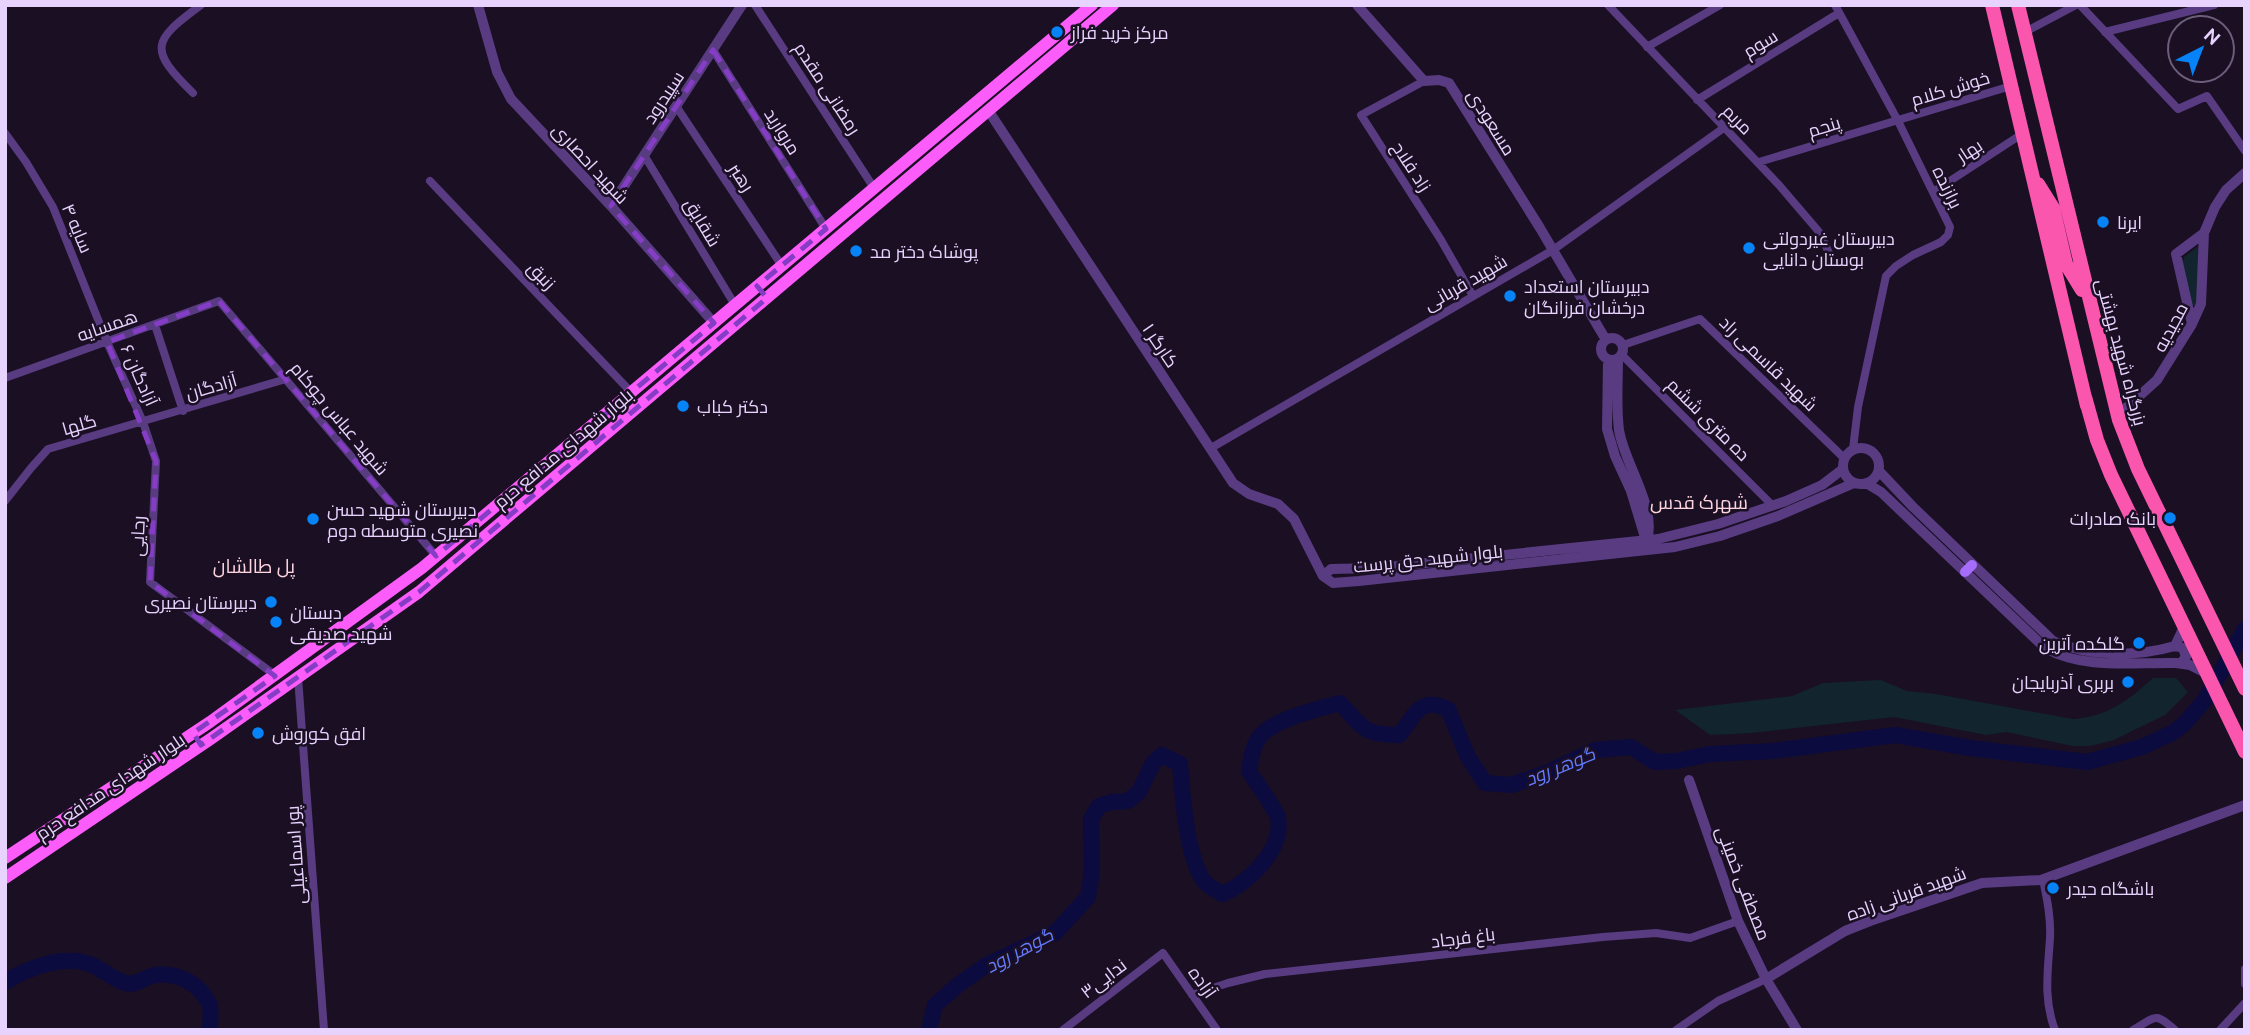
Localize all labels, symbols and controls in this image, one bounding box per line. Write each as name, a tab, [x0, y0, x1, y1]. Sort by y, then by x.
north arrow	[2166, 14, 2236, 84]
place label: مرکز خرید فراز	[1070, 22, 1169, 44]
text: N	[2200, 23, 2225, 49]
marker: مرکز خرید فراز	[1049, 24, 1065, 40]
street label: سوم	[1739, 25, 1782, 64]
street label: رمضانی مقدم	[788, 38, 865, 139]
street label: سپیدرود	[639, 67, 689, 128]
street label: خوش کلام	[1908, 67, 1992, 112]
street label: مسعودی	[1462, 85, 1520, 160]
street label: مریم	[1717, 100, 1757, 140]
street label: مروارید	[759, 104, 805, 159]
street label: پنجم	[1805, 112, 1844, 143]
street label: شهید احصاری	[547, 119, 633, 209]
street label: بهار	[1952, 134, 1987, 168]
street label: زاد فلاح	[1386, 137, 1436, 196]
street label: رهبر	[723, 158, 758, 196]
street label: برازنده	[1927, 163, 1967, 212]
street label: شقایق	[678, 194, 725, 251]
street label: سایه ۴	[59, 200, 97, 256]
place label: ایرنا	[2117, 212, 2142, 234]
marker: ایرنا	[2095, 214, 2111, 230]
place label: دبیرستان غیردولتی بوستان دانایی	[1763, 228, 1895, 271]
marker: دبیرستان غیردولتی بوستان دانایی	[1741, 240, 1757, 256]
place label: پوشاک دختر مد	[870, 241, 979, 264]
marker: پوشاک دختر مد	[848, 243, 864, 259]
street label: شهید قربانی	[1420, 250, 1511, 316]
street label: زنبق	[522, 257, 560, 295]
place label: دبیرستان استعداد درخشان فرزانگان	[1524, 276, 1649, 319]
street label: بزرگراه شهید بهشتی	[2091, 276, 2151, 428]
marker: دبیرستان استعداد درخشان فرزانگان	[1502, 288, 1518, 304]
street label: مجیدیه	[2149, 299, 2191, 355]
street label: همسایه	[74, 305, 140, 345]
street label: شهید قاسمی راد	[1715, 312, 1822, 416]
street label: کارگر ۱	[1137, 319, 1183, 372]
street label: آزادگان ۶	[116, 341, 162, 410]
street label: شهید عباس چوکام	[285, 357, 393, 480]
street label: آزادگان	[183, 369, 240, 405]
street label: ده متری ششم	[1662, 374, 1754, 466]
street label: بلوار شهدای مدافع حرم	[490, 384, 638, 514]
place label: دکتر کباب	[697, 396, 768, 418]
marker: دکتر کباب	[675, 398, 691, 414]
street label: گلها	[59, 410, 99, 440]
district label: شهرک قدس	[1650, 491, 1748, 514]
place label: دبیرستان شهید حسن نصیری متوسطه دوم	[327, 499, 478, 543]
place label: بانک صادرات	[2070, 508, 2156, 530]
marker: بانک صادرات	[2162, 510, 2178, 526]
marker: دبیرستان شهید حسن نصیری متوسطه دوم	[305, 511, 321, 527]
street label: رجایی	[126, 515, 150, 557]
street label: بلوار شهید حق پرست	[1352, 540, 1504, 579]
district label: پل طالشان	[213, 555, 295, 579]
place label: دبیرستان نصیری	[144, 592, 257, 614]
marker: دبیرستان نصیری	[263, 594, 279, 610]
place label: دبستان شهید صدیقی	[290, 602, 392, 645]
marker: دبستان شهید صدیقی	[268, 614, 284, 630]
place label: گلکده آترین	[2039, 633, 2125, 655]
marker: گلکده آترین	[2131, 635, 2147, 651]
place label: بربری آذربایجان	[2012, 672, 2114, 694]
marker: بربری آذربایجان	[2120, 674, 2136, 690]
place label: افق کوروش	[272, 723, 366, 746]
marker: افق کوروش	[250, 725, 266, 741]
street label: بلوار شهدای مدافع حرم	[32, 729, 190, 846]
water label: گوهر رود	[1522, 742, 1599, 791]
street label: پور اسماعیلی	[282, 805, 311, 905]
street label: مصطفی خمینی	[1711, 823, 1775, 944]
street label: شهید قربانی زاده	[1843, 862, 1969, 926]
place label: باشگاه حیدر	[2066, 878, 2154, 900]
marker: باشگاه حیدر	[2045, 880, 2061, 896]
water label: گوهر رود	[981, 923, 1057, 978]
street label: باغ فرجاد	[1430, 923, 1497, 954]
street label: ندایی۳	[1076, 954, 1131, 1003]
street label: آزاده	[1184, 962, 1221, 1003]

